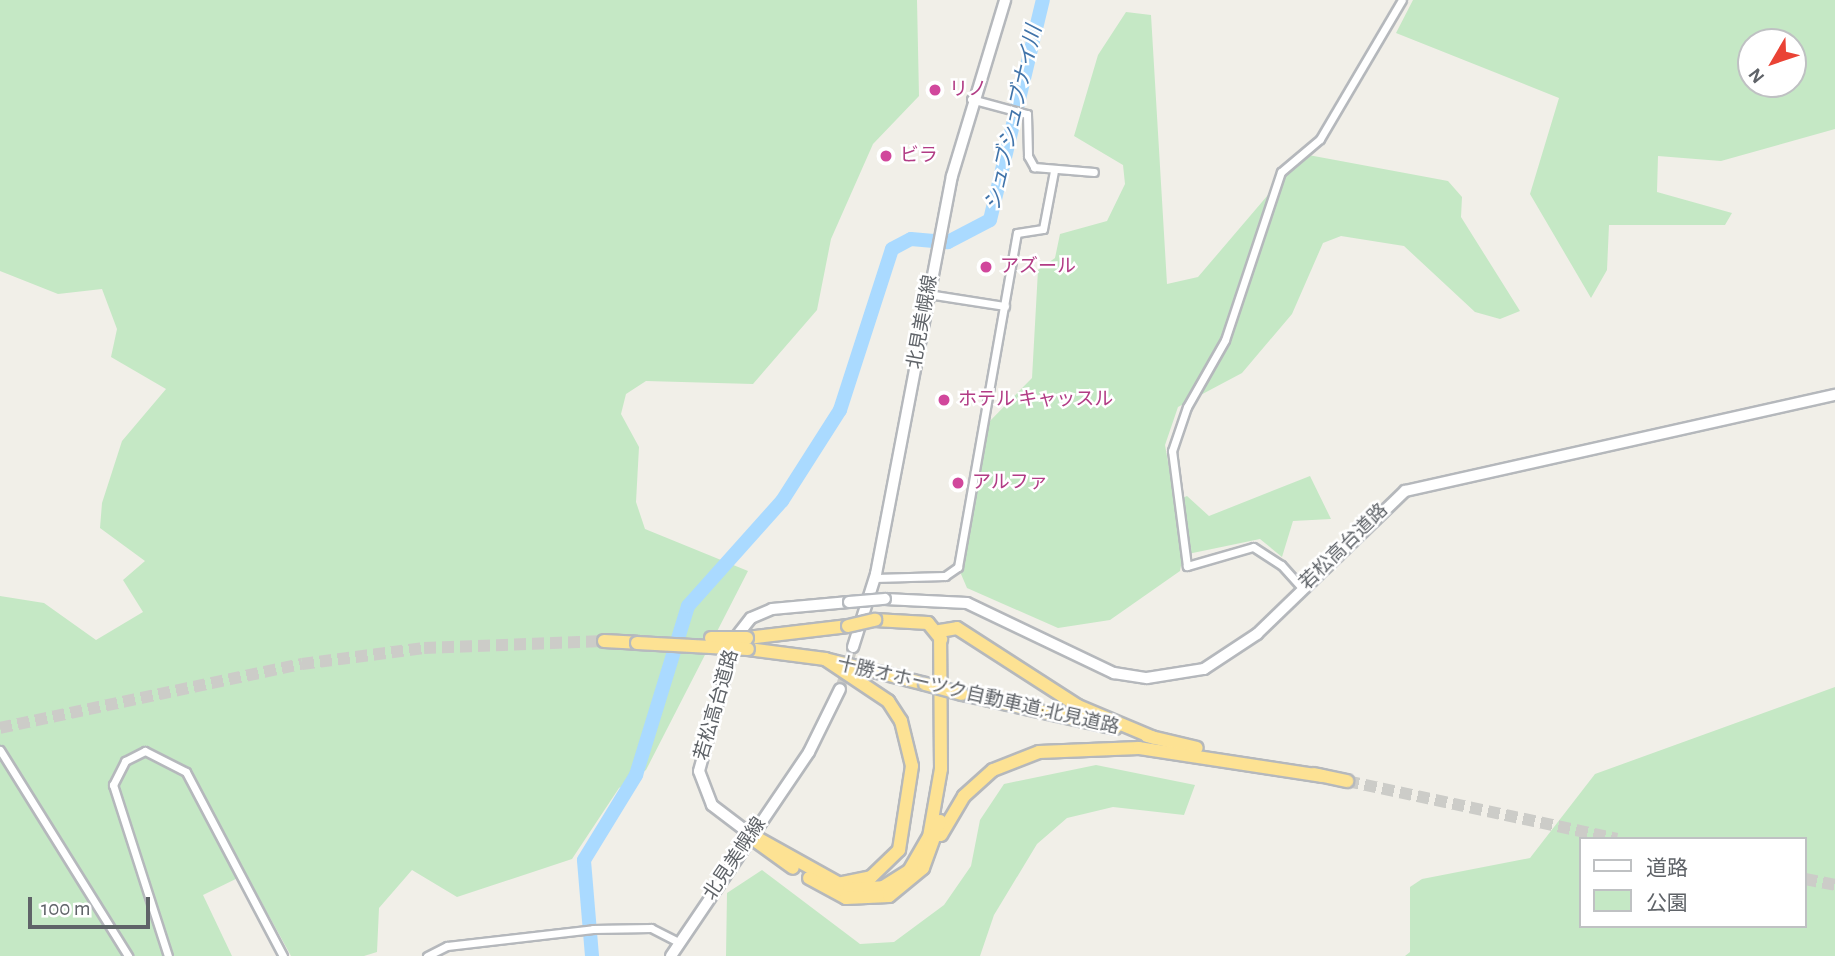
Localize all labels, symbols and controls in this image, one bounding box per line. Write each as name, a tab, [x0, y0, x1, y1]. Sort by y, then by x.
water label: シュブシュブナイ川	[980, 23, 1048, 213]
north arrow	[1737, 28, 1807, 98]
text: N	[1745, 64, 1768, 86]
place label: リノ	[949, 79, 987, 101]
marker: リノ	[927, 82, 943, 98]
place label: ビラ	[900, 145, 938, 167]
marker: ビラ	[878, 148, 894, 164]
place label: アズール	[1000, 256, 1076, 278]
marker: アズール	[978, 259, 994, 275]
street label: 北見美幌線	[904, 273, 942, 371]
place label: ホテル キャッスル	[958, 389, 1113, 411]
marker: ホテル キャッスル	[936, 392, 952, 408]
place label: アルファ	[972, 472, 1048, 494]
marker: アルファ	[950, 475, 966, 491]
street label: 若松高台道路	[1295, 499, 1393, 595]
street label: 若松高台道路	[690, 647, 744, 763]
street label: 十勝オホーツク自動車道;北見道路	[834, 652, 1122, 740]
street label: 北見美幌線	[699, 813, 771, 905]
legend	[1580, 837, 1807, 928]
text: 道路	[1646, 858, 1688, 879]
scale bar	[32, 883, 154, 927]
text: 公園	[1646, 893, 1688, 914]
text: 100 m	[41, 898, 91, 919]

